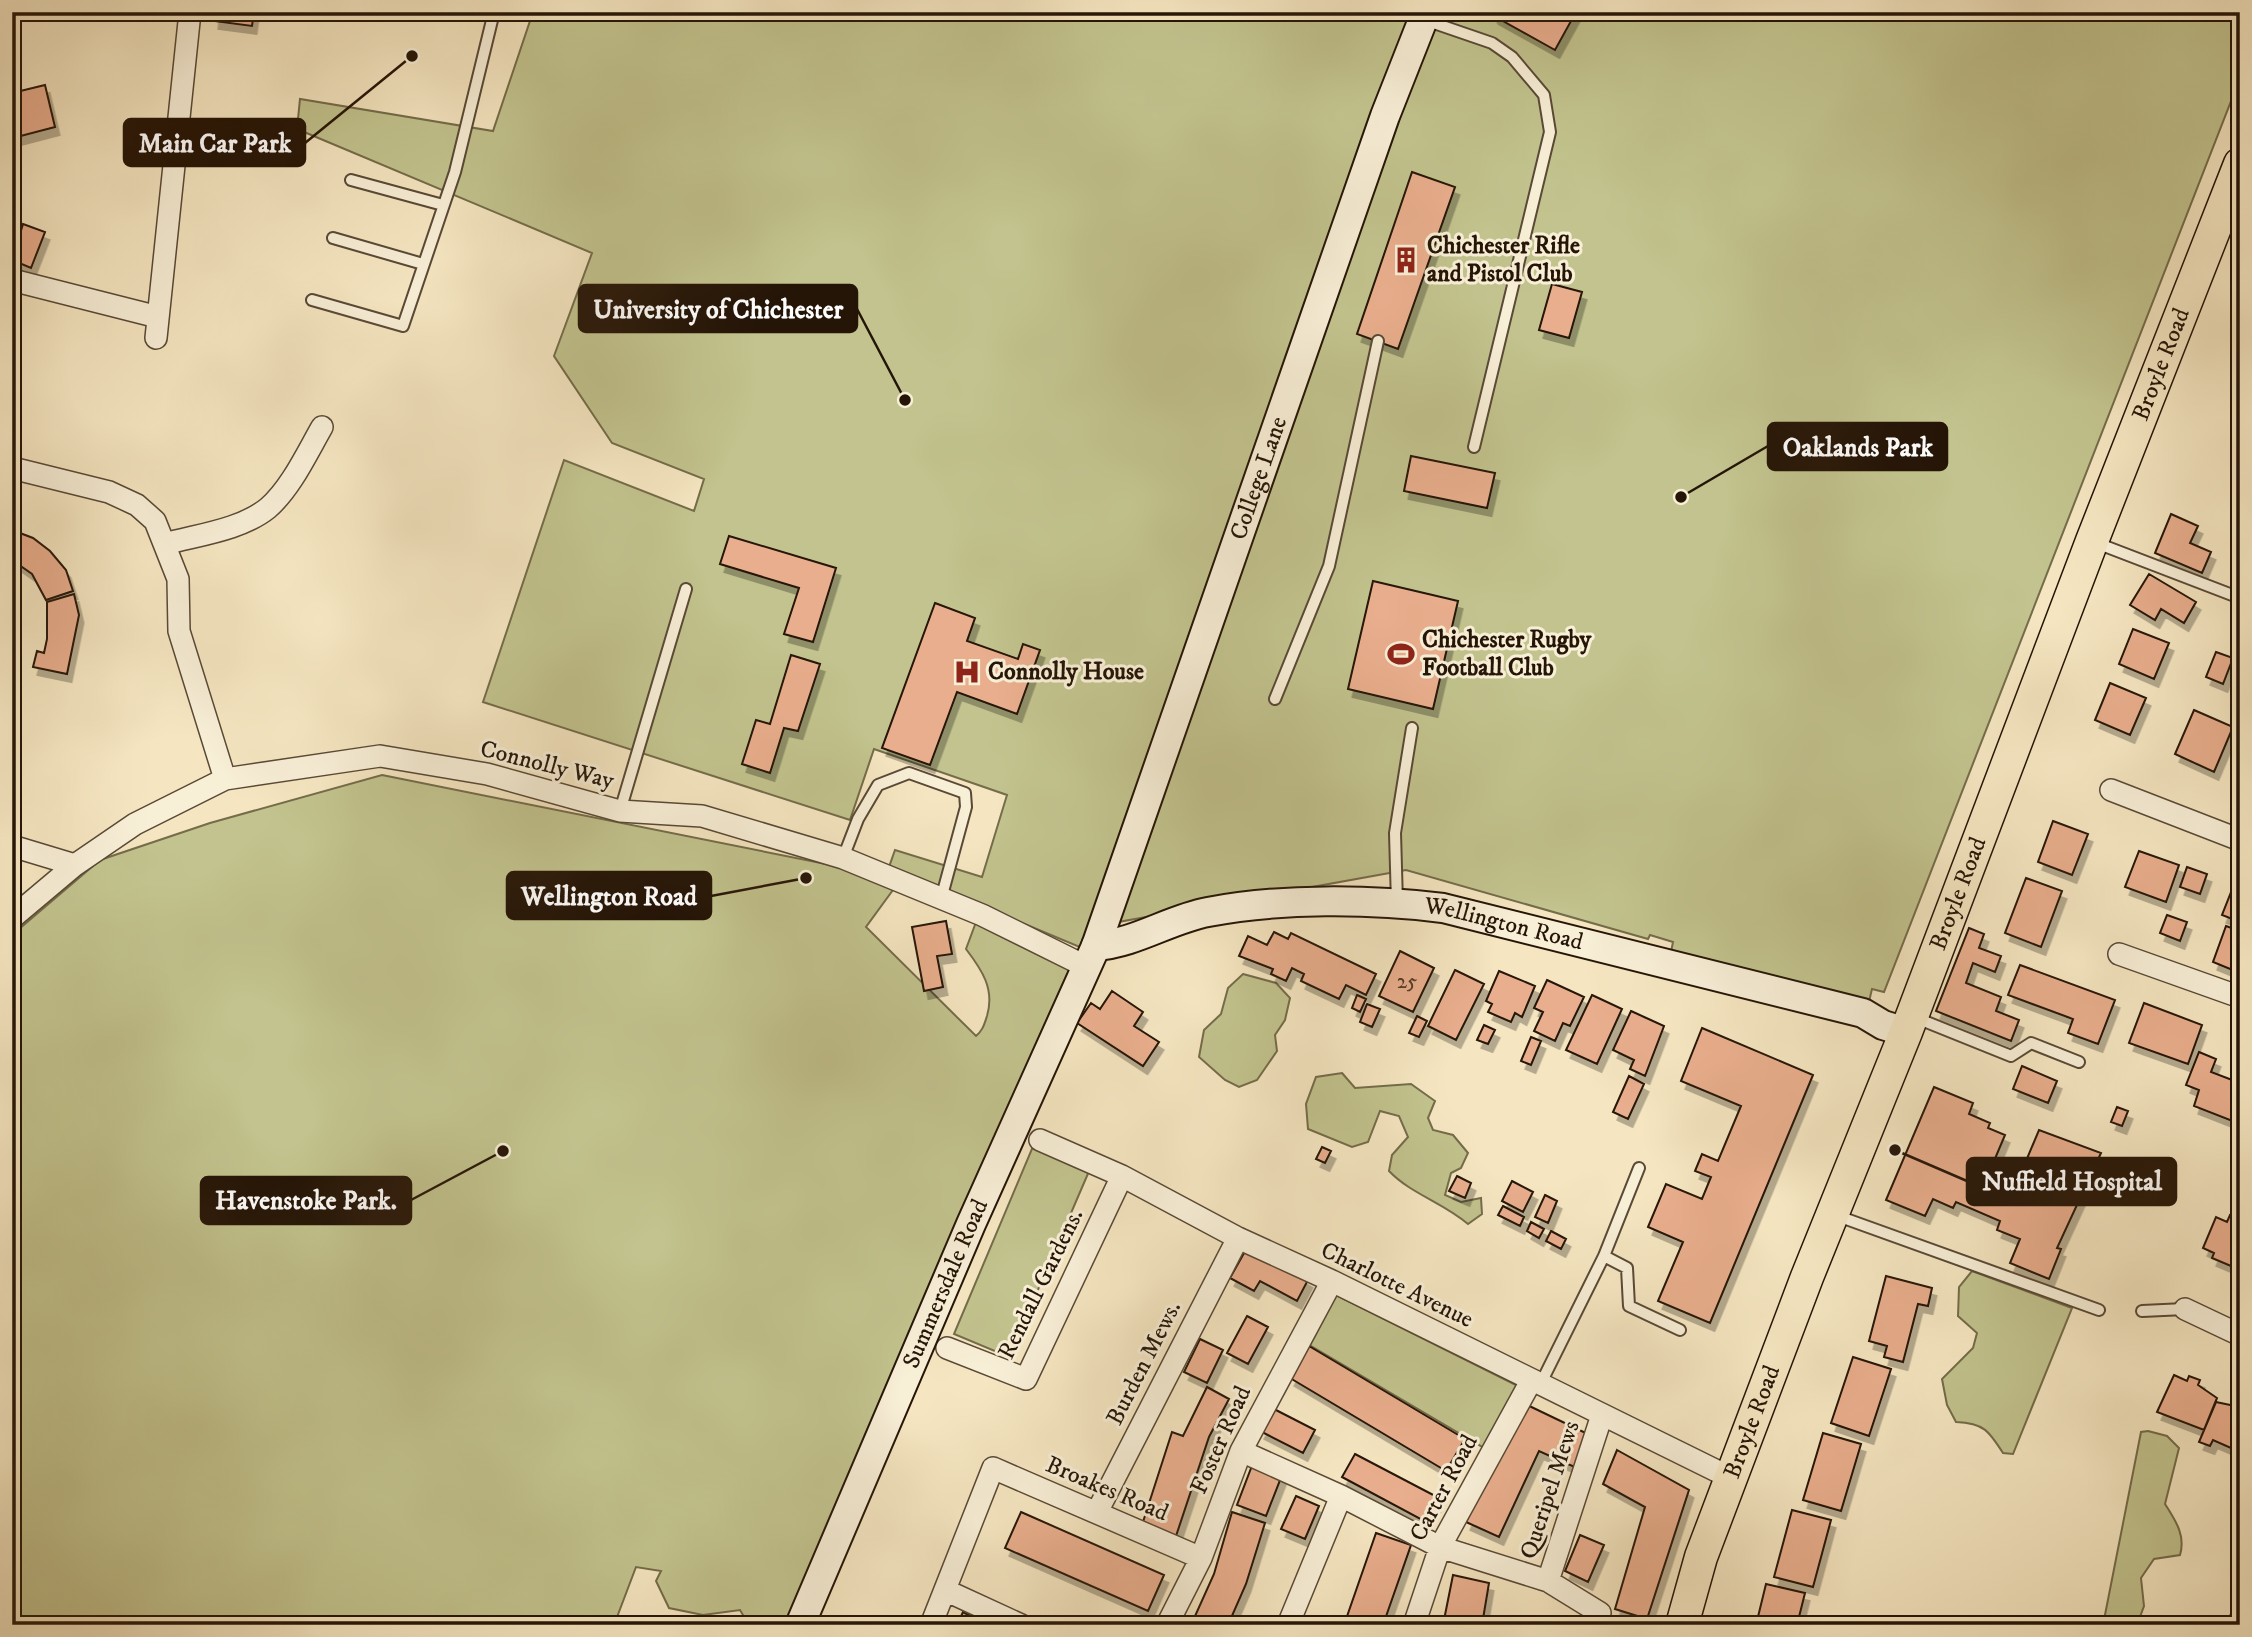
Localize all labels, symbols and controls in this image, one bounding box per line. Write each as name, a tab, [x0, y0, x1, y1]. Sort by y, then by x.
callout: Main Car Park	[124, 119, 305, 166]
text: Main Car Park	[139, 128, 293, 161]
place label: Chichester Rifle and Pistol Club	[1427, 231, 1580, 289]
building icon: Chichester Rifle and Pistol Club	[1391, 245, 1421, 275]
callout: University of Chichester	[579, 285, 857, 332]
text: University of Chichester	[593, 294, 843, 327]
street label: Broyle Road	[2126, 304, 2197, 425]
street label: College Lane	[1224, 413, 1294, 544]
callout: Oaklands Park	[1768, 423, 1947, 470]
text: Oaklands Park	[1783, 432, 1934, 465]
place label: Chichester Rugby Football Club	[1422, 625, 1592, 683]
sports icon: Chichester Rugby Football Club	[1386, 639, 1416, 669]
hospital icon: Connolly House	[952, 657, 982, 687]
place label: Connolly House	[988, 657, 1144, 687]
street label: Connolly Way	[477, 734, 618, 796]
street label: Broyle Road	[1923, 833, 1993, 955]
callout: Wellington Road	[507, 872, 711, 919]
text: Wellington Road	[520, 881, 698, 914]
street label: Wellington Road	[1422, 891, 1586, 957]
house number: 25	[1397, 969, 1417, 995]
callout: Nuffield Hospital	[1967, 1158, 2176, 1205]
text: Nuffield Hospital	[1982, 1166, 2163, 1199]
callout: Havenstoke Park.	[201, 1177, 411, 1224]
text: Havenstoke Park.	[215, 1185, 397, 1218]
street label: Summersdale Road	[896, 1194, 995, 1373]
street label: Rendall Gardens.	[992, 1204, 1090, 1364]
street label: Charlotte Avenue	[1316, 1235, 1478, 1335]
street label: Burden Mews.	[1100, 1296, 1188, 1430]
street label: Broyle Road	[1717, 1361, 1787, 1483]
street label: Foster Road	[1184, 1381, 1258, 1499]
street label: Queripel Mews	[1514, 1417, 1586, 1563]
street label: Carter Road	[1403, 1430, 1485, 1546]
street label: Broakes Road	[1041, 1450, 1173, 1528]

